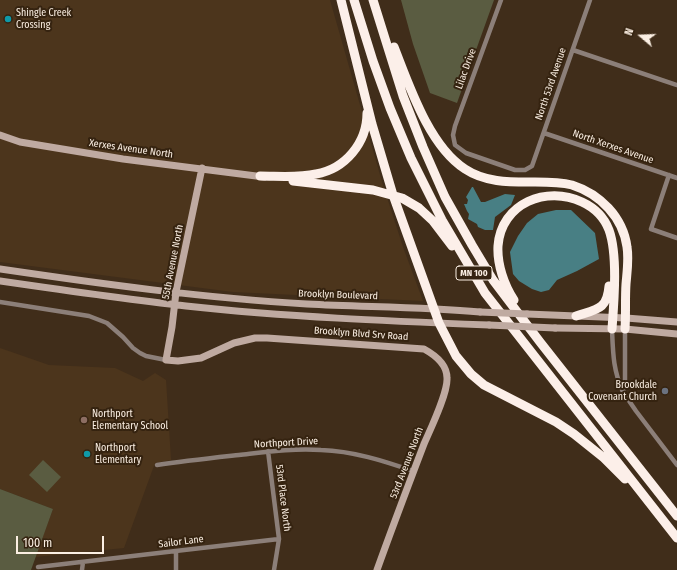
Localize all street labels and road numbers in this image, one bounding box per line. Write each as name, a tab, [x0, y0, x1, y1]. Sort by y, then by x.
street label: North 53rd Avenue	[533, 46, 569, 122]
street label: Lilac Drive	[453, 47, 479, 91]
street label: North Xerxes Avenue	[571, 128, 655, 166]
street label: Xerxes Avenue North	[88, 137, 174, 161]
street label: 55th Avenue North	[160, 224, 186, 300]
road number: MN 100	[456, 266, 492, 280]
street label: Brooklyn Boulevard	[298, 288, 378, 302]
street label: Brooklyn Blvd Srv Road	[313, 325, 409, 343]
street label: 53rd Avenue North	[388, 426, 426, 500]
street label: Northport Drive	[254, 435, 318, 451]
street label: 53rd Place North	[273, 464, 293, 532]
street label: Sailor Lane	[158, 533, 204, 551]

